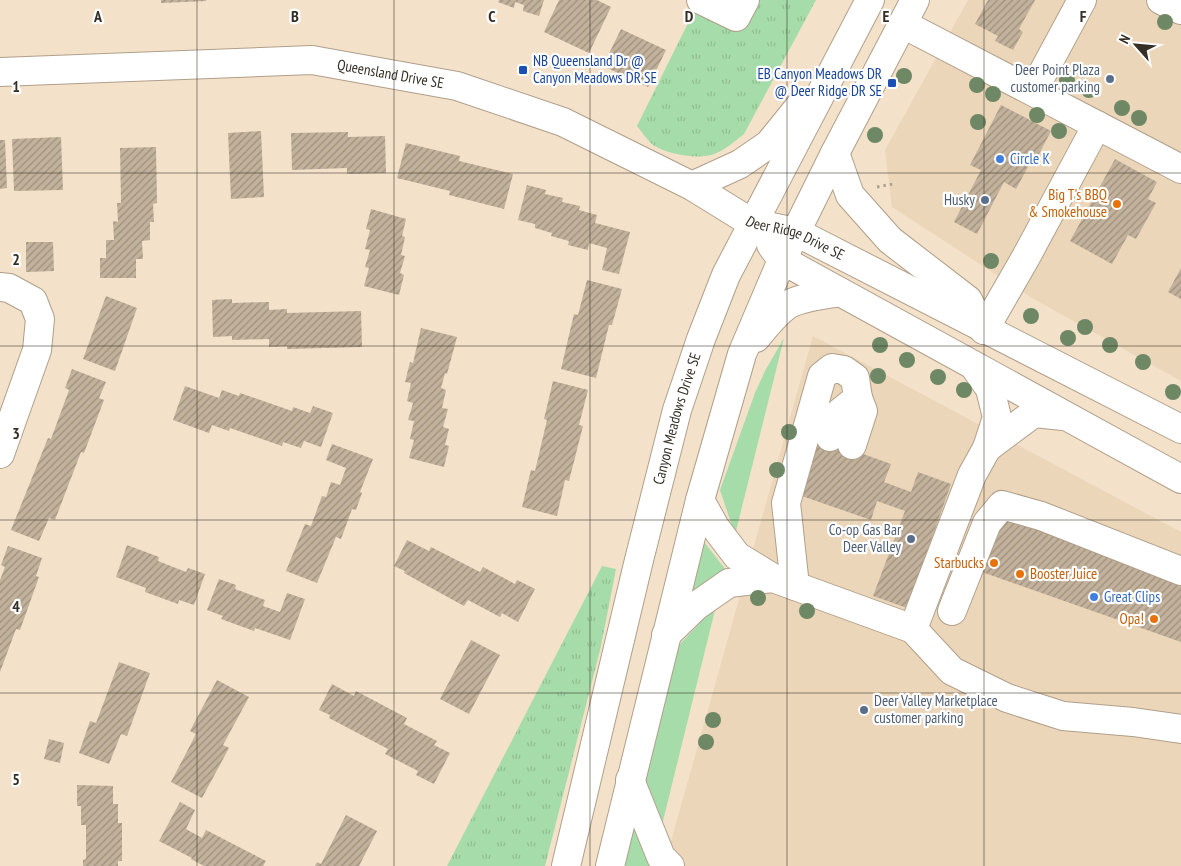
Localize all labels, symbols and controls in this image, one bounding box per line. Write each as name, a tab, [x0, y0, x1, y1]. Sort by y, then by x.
text: A	[93, 6, 103, 26]
text: B	[291, 6, 299, 26]
text: C	[488, 6, 496, 26]
text: D	[685, 6, 694, 26]
text: E	[883, 6, 890, 26]
text: F	[1080, 6, 1087, 26]
north arrow	[1111, 20, 1161, 70]
text: N	[1115, 32, 1134, 47]
place label: NB Queensland Dr @ Canyon Meadows DR SE	[533, 51, 657, 87]
street label: Queensland Drive SE	[336, 55, 445, 92]
place label: Deer Point Plaza customer parking	[1011, 60, 1100, 96]
marker: NB Queensland Dr @ Canyon Meadows DR SE	[517, 64, 529, 76]
place label: EB Canyon Meadows DR @ Deer Ridge DR SE	[757, 64, 882, 100]
marker: Deer Point Plaza customer parking	[1104, 73, 1116, 85]
text: 1	[12, 76, 20, 96]
marker: EB Canyon Meadows DR @ Deer Ridge DR SE	[886, 77, 898, 89]
place label: Circle K	[1010, 149, 1050, 168]
marker: Circle K	[994, 153, 1006, 165]
place label: Big T's BBQ & Smokehouse	[1029, 185, 1108, 221]
place label: Husky	[944, 190, 975, 209]
marker: Husky	[979, 194, 991, 206]
marker: Big T's BBQ & Smokehouse	[1111, 198, 1123, 210]
street label: Deer Ridge Drive SE	[742, 211, 848, 264]
text: 2	[12, 249, 20, 269]
street label: Canyon Meadows Drive SE	[649, 350, 705, 486]
text: 3	[12, 423, 20, 443]
place label: Co-op Gas Bar Deer Valley	[829, 520, 902, 556]
marker: Co-op Gas Bar Deer Valley	[905, 533, 917, 545]
place label: Starbucks	[934, 553, 984, 572]
marker: Starbucks	[988, 557, 1000, 569]
place label: Booster Juice	[1030, 564, 1097, 583]
marker: Booster Juice	[1014, 568, 1026, 580]
place label: Great Clips	[1104, 587, 1160, 606]
marker: Great Clips	[1088, 591, 1100, 603]
text: 4	[12, 596, 20, 616]
place label: Opa!	[1120, 609, 1144, 628]
marker: Opa!	[1148, 613, 1160, 625]
place label: Deer Valley Marketplace customer parking	[874, 691, 998, 727]
marker: Deer Valley Marketplace customer parking	[858, 704, 870, 716]
text: 5	[12, 769, 20, 789]

